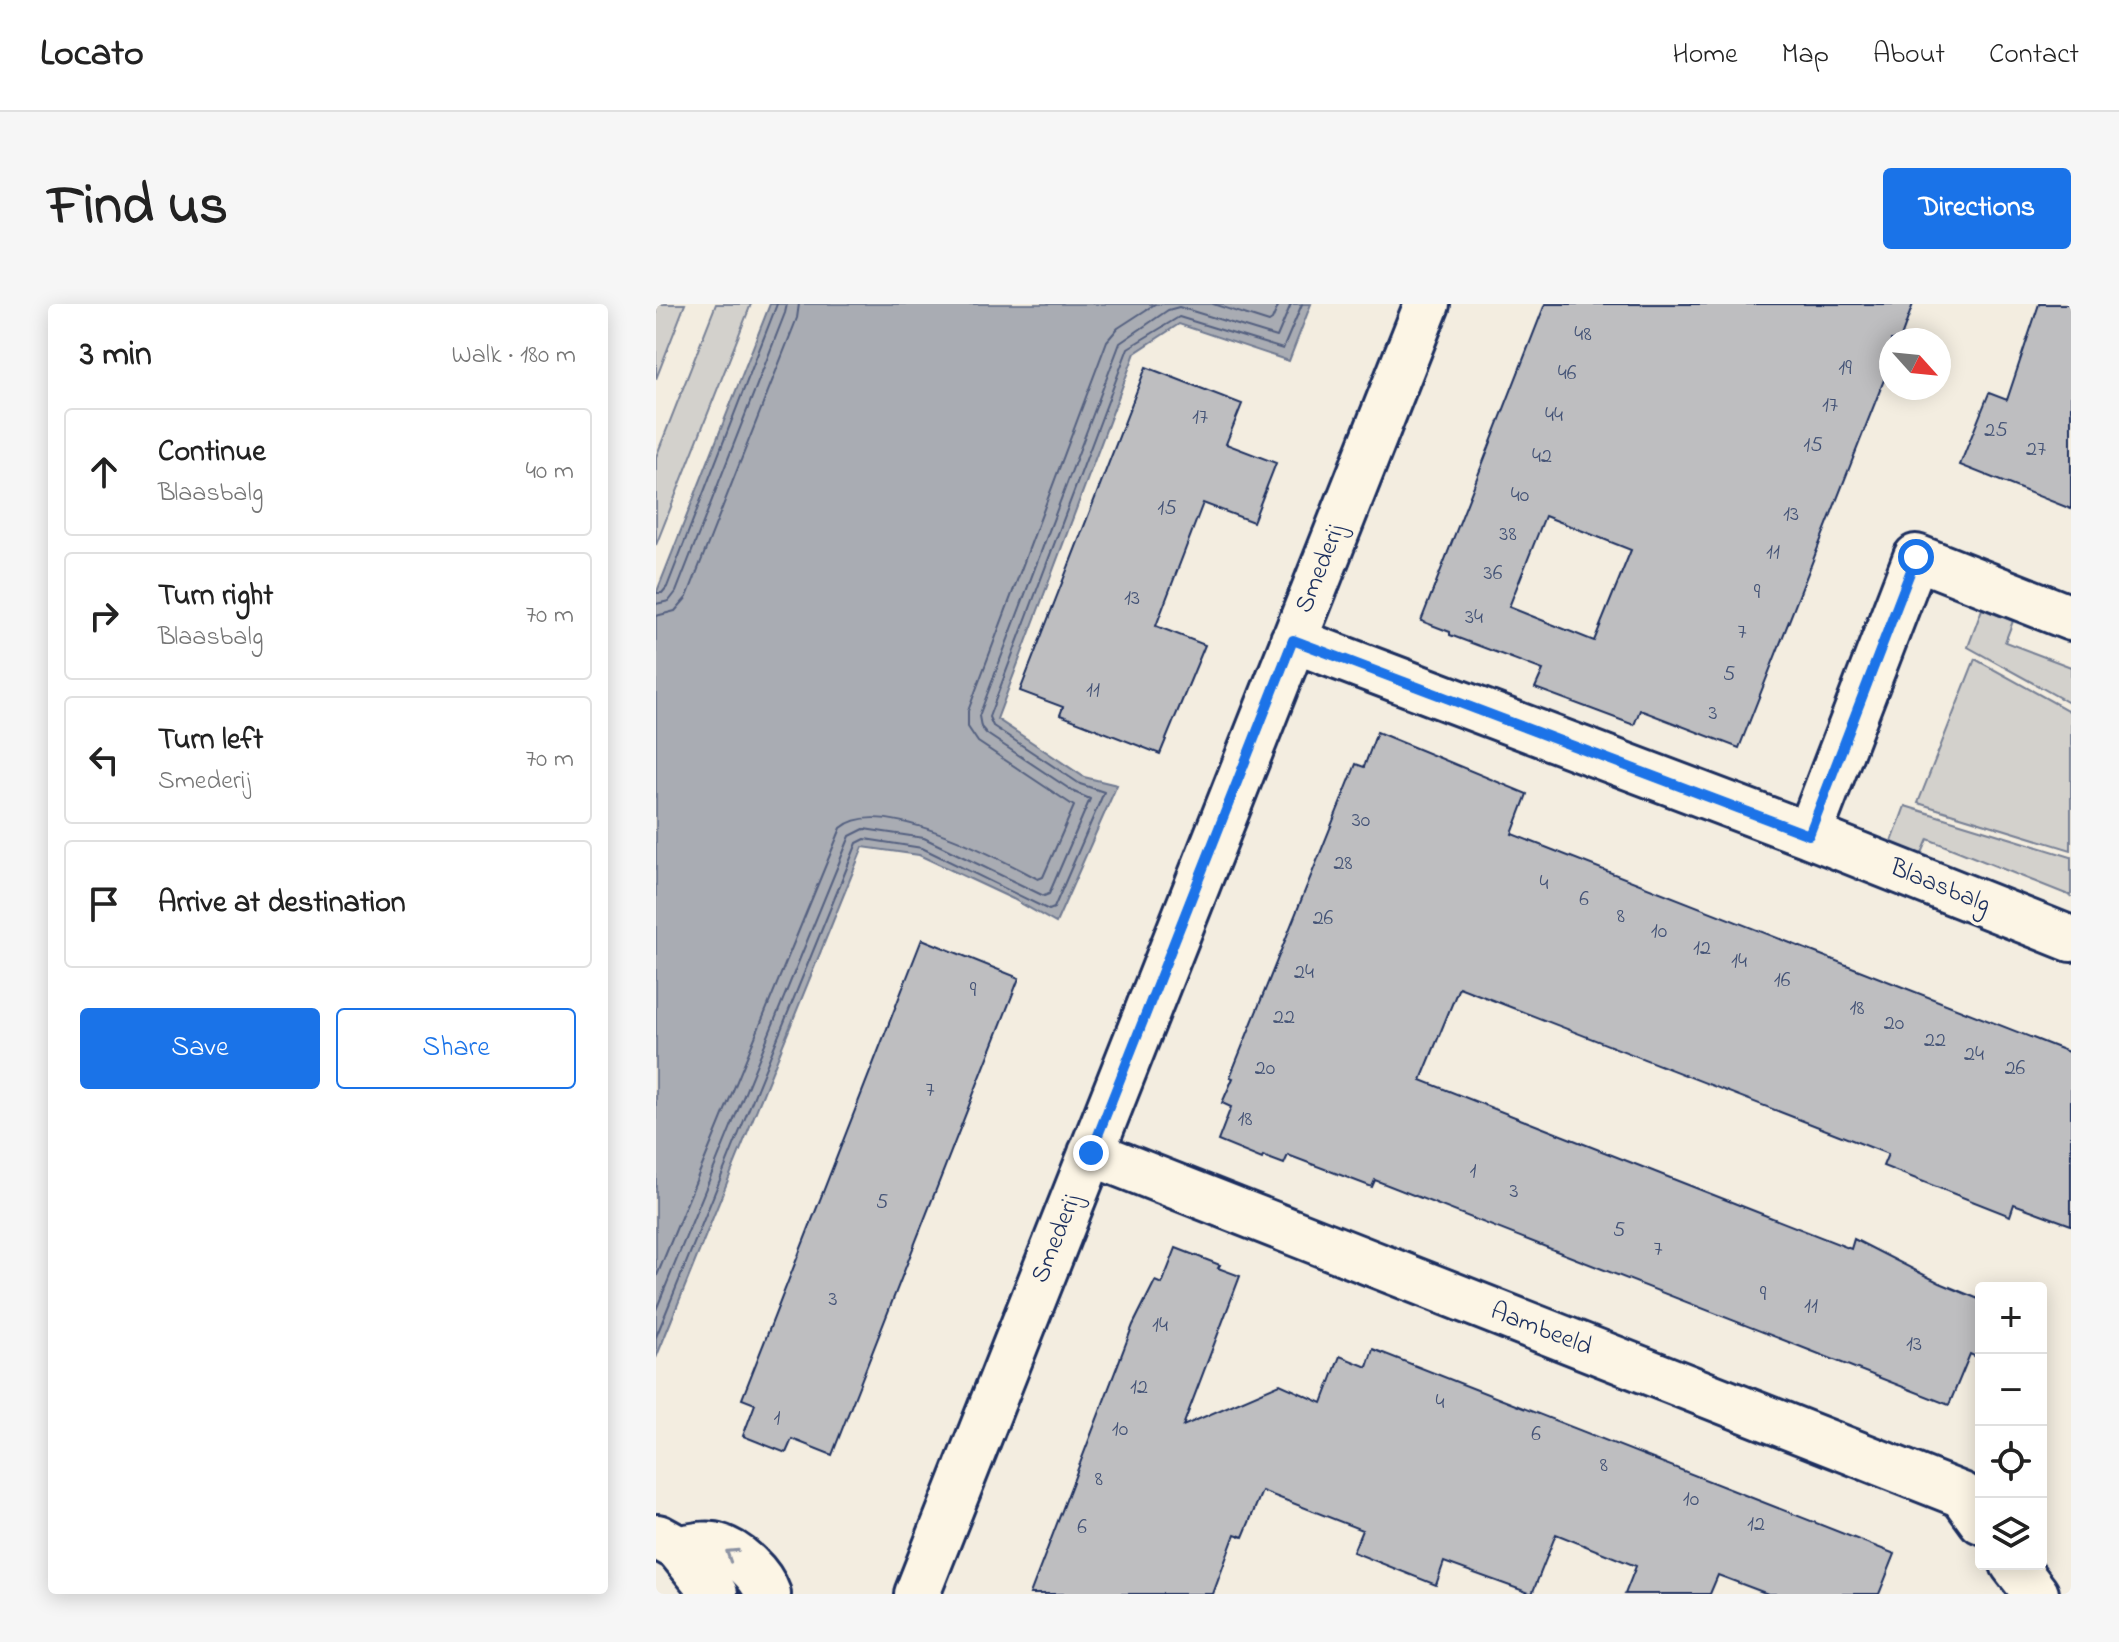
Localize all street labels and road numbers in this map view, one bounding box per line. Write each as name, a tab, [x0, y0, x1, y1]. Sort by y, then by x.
street label: Smederij	[1286, 518, 1356, 619]
street label: Blaasbalg	[1883, 849, 1996, 924]
street label: Smederij	[1022, 1188, 1092, 1289]
street label: Aambeeld	[1485, 1293, 1598, 1367]

